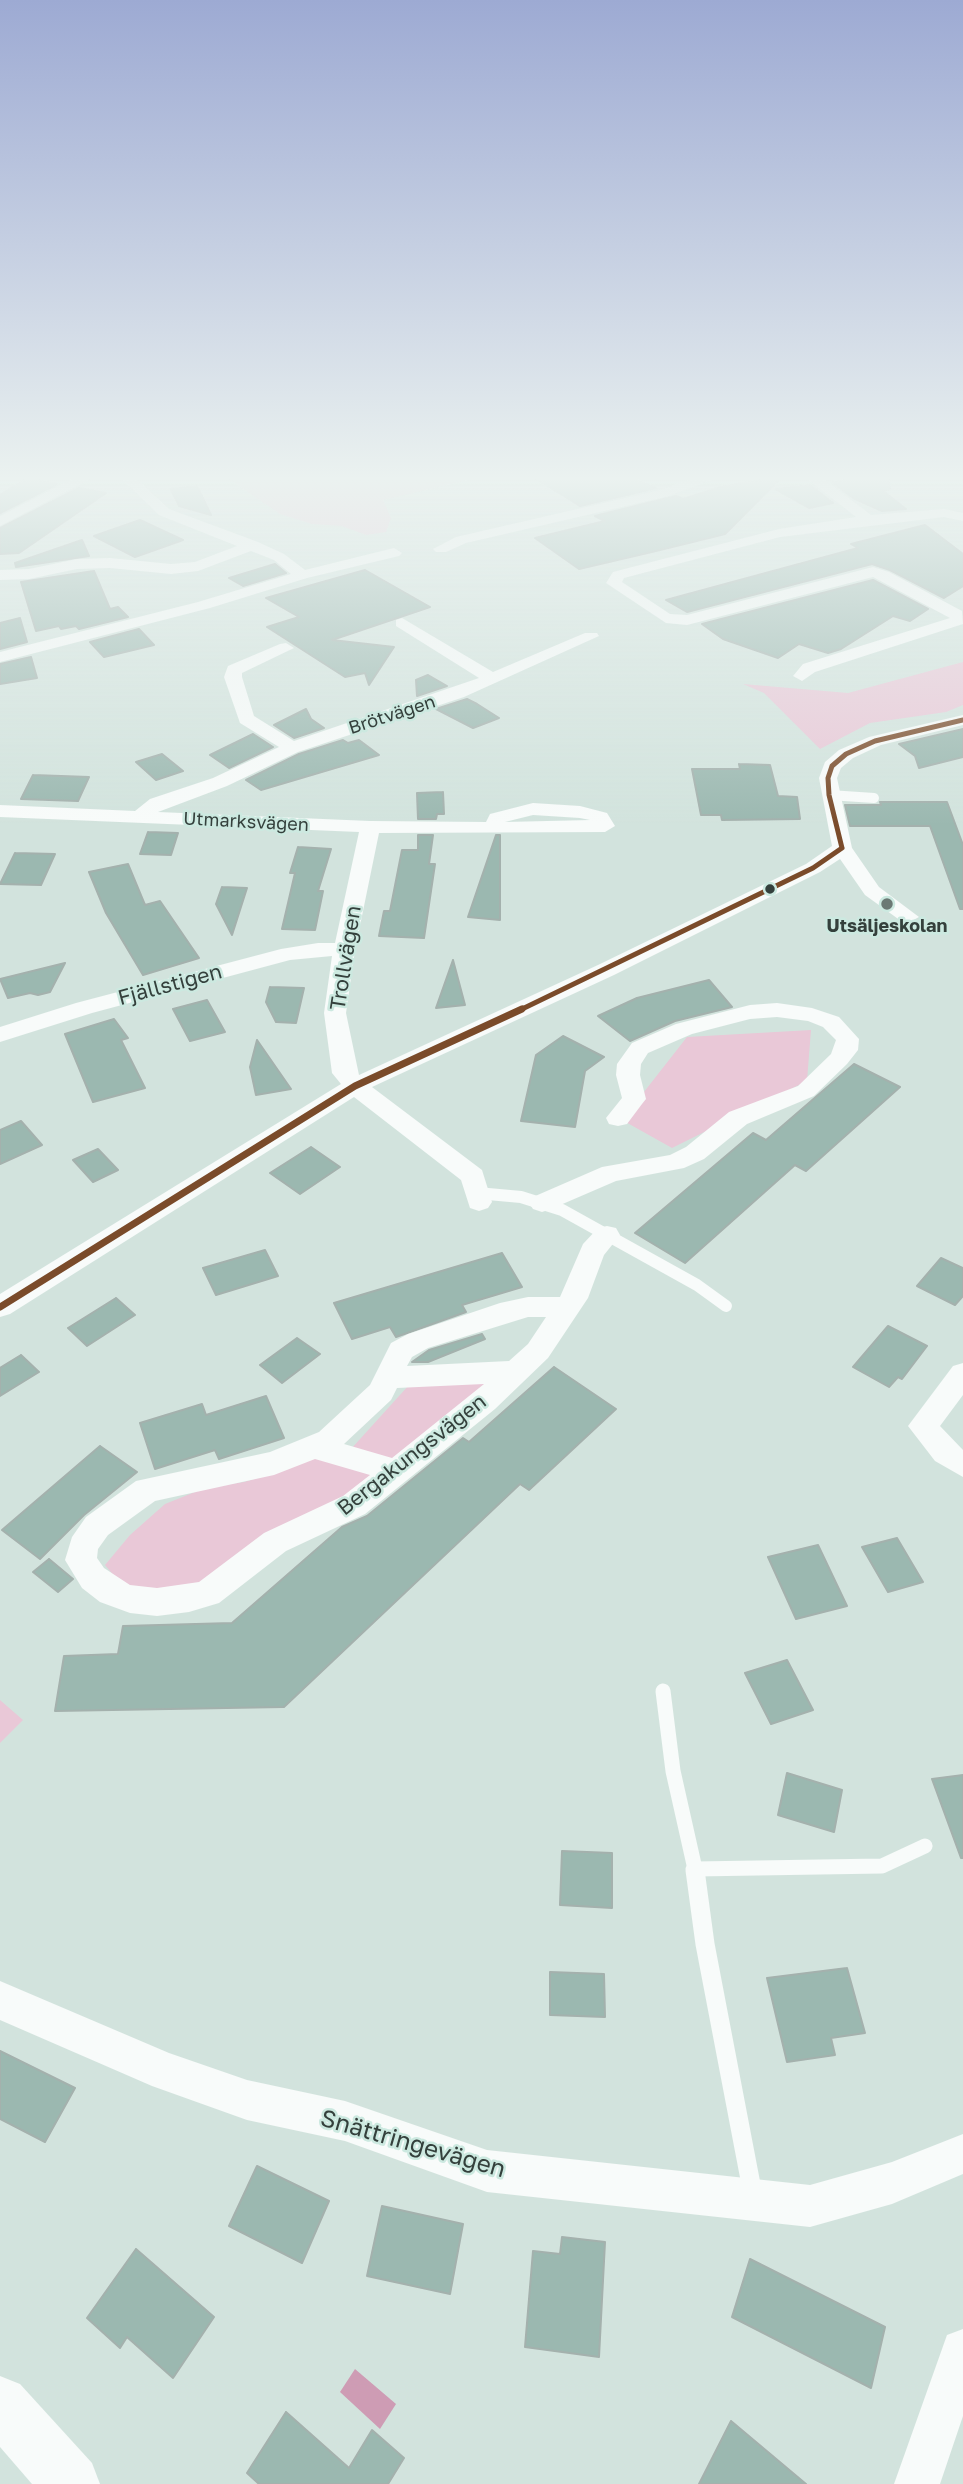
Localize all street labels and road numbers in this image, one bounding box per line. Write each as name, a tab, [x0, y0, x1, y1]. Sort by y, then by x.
street label: Brötvägen	[346, 691, 438, 739]
street label: Utmarksvägen	[183, 808, 309, 836]
street label: Trollvägen	[325, 904, 367, 1012]
street label: Fjällstigen	[115, 959, 225, 1011]
street label: Bergakungsvägen	[333, 1389, 491, 1521]
street label: Snättringevägen	[317, 2104, 509, 2184]

